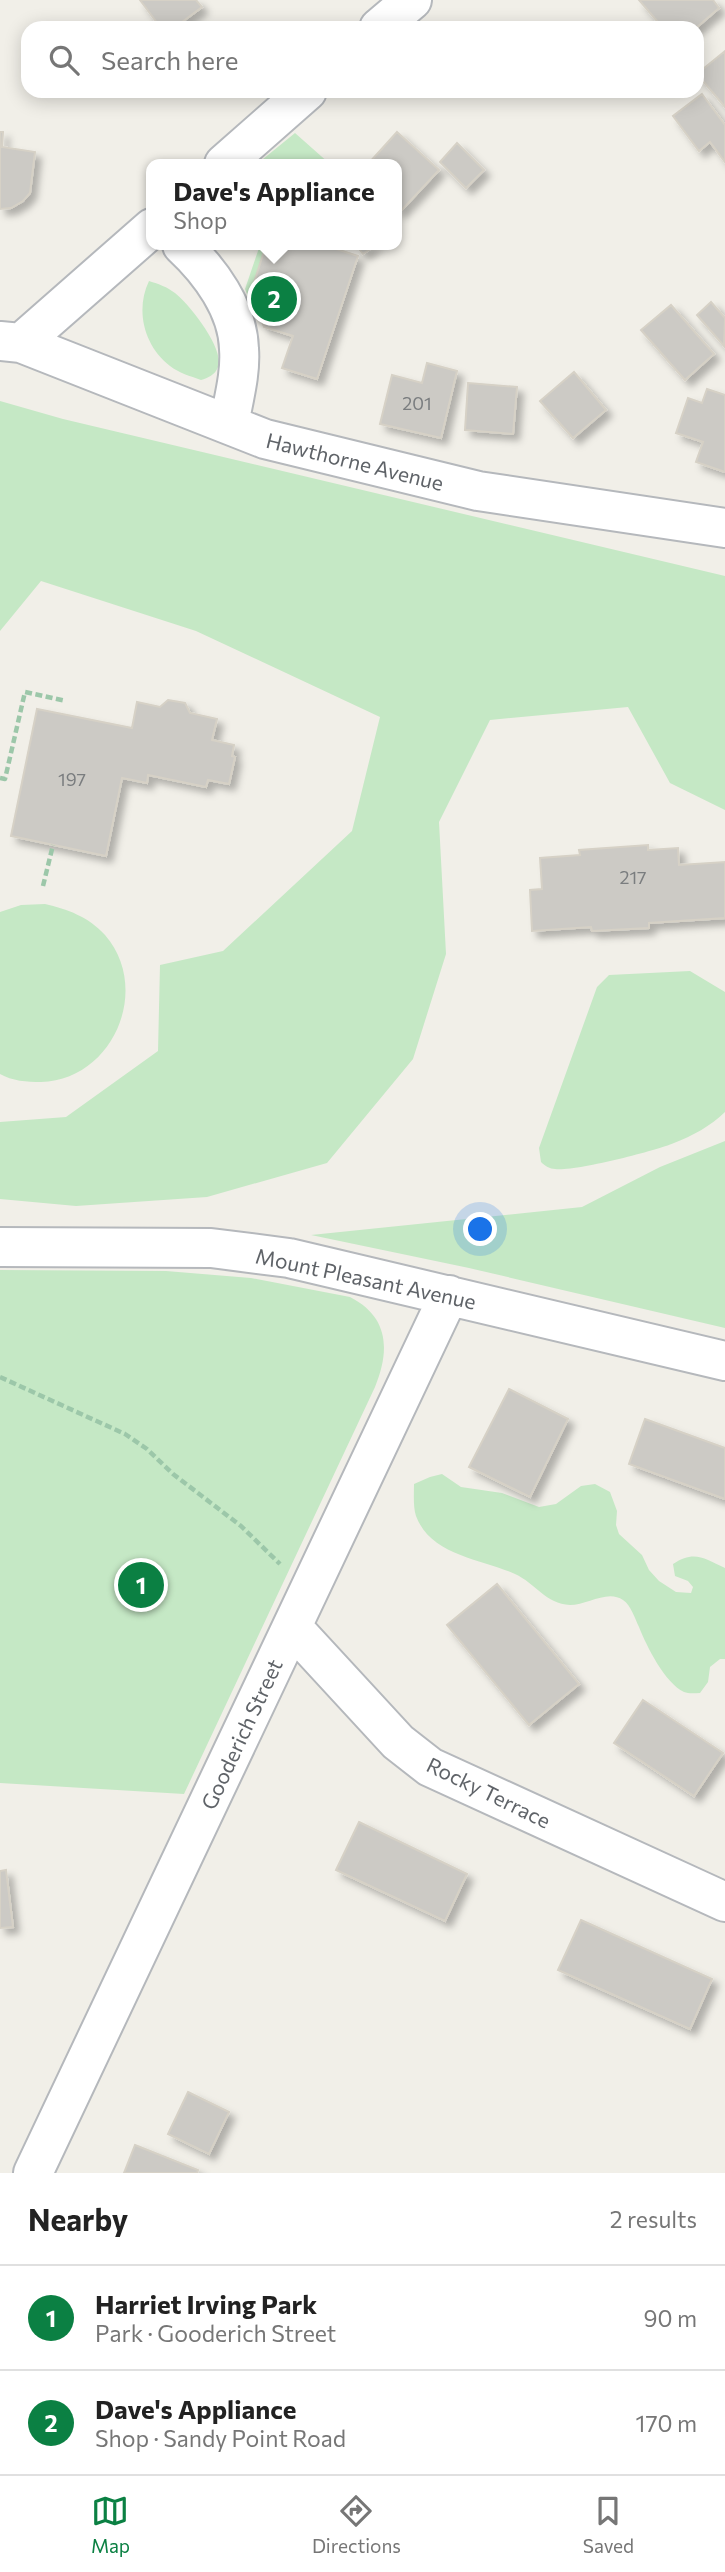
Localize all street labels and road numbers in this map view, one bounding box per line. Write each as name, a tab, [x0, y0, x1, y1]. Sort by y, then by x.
street label: Hawthorne Avenue	[264, 427, 446, 495]
street label: Mount Pleasant Avenue	[253, 1242, 479, 1314]
street label: Gooderich Street	[195, 1655, 287, 1813]
street label: Rocky Terrace	[423, 1751, 555, 1833]

